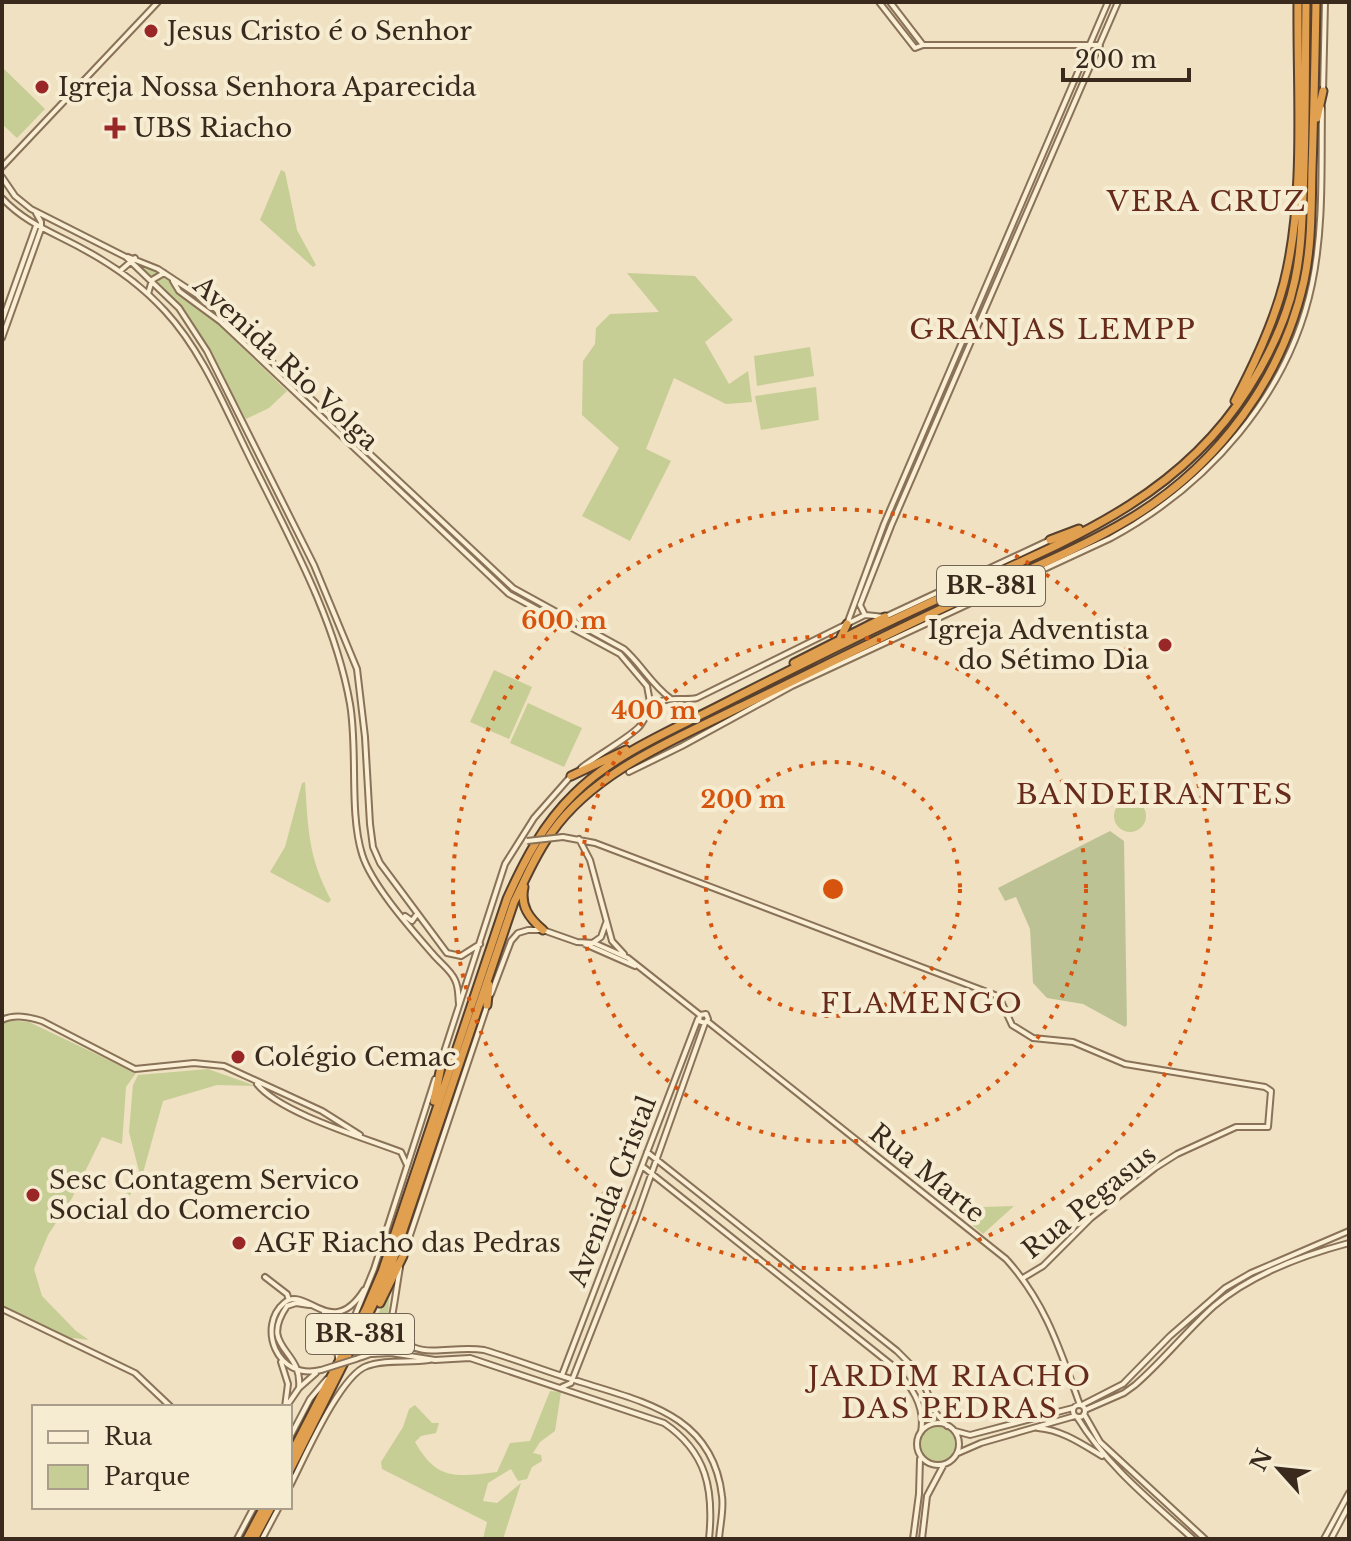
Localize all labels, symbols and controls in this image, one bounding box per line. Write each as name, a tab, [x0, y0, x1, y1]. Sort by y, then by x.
place label: Jesus Cristo é o Senhor	[164, 15, 473, 47]
marker: Jesus Cristo é o Senhor	[142, 22, 160, 40]
scale bar	[1063, 32, 1189, 82]
text: 200 m	[1075, 45, 1157, 74]
place label: Igreja Nossa Senhora Aparecida	[58, 71, 477, 103]
marker: Igreja Nossa Senhora Aparecida	[33, 78, 51, 96]
place label: UBS Riacho	[133, 112, 292, 144]
marker: UBS Riacho	[104, 117, 126, 139]
district label: VERA CRUZ	[1106, 184, 1307, 219]
street label: Avenida Rio Volga	[186, 268, 385, 457]
district label: GRANJAS LEMPP	[909, 312, 1197, 347]
road number: BR-381	[937, 566, 1045, 606]
text: 600 m	[521, 606, 607, 635]
place label: Igreja Adventista do Sétimo Dia	[928, 614, 1150, 676]
marker: Igreja Adventista do Sétimo Dia	[1156, 636, 1174, 654]
text: 400 m	[611, 696, 697, 725]
district label: BANDEIRANTES	[1016, 777, 1294, 812]
text: 200 m	[701, 785, 786, 814]
centre of rings	[819, 875, 847, 903]
district label: FLAMENGO	[820, 986, 1024, 1021]
place label: Colégio Cemac	[254, 1041, 456, 1073]
marker: Colégio Cemac	[229, 1048, 247, 1066]
street label: Avenida Cristal	[561, 1091, 663, 1292]
street label: Rua Marte	[863, 1117, 991, 1229]
street label: Rua Pegasus	[1016, 1138, 1162, 1266]
place label: Sesc Contagem Servico Social do Comercio	[49, 1164, 359, 1226]
marker: Sesc Contagem Servico Social do Comercio	[24, 1186, 42, 1204]
place label: AGF Riacho das Pedras	[254, 1227, 561, 1259]
marker: AGF Riacho das Pedras	[230, 1234, 248, 1252]
road number: BR-381	[306, 1314, 414, 1354]
district label: JARDIM RIACHO DAS PEDRAS	[804, 1359, 1092, 1426]
legend	[32, 1405, 292, 1509]
text: Rua	[104, 1422, 153, 1451]
north arrow	[1239, 1429, 1319, 1509]
text: N	[1245, 1445, 1278, 1475]
text: Parque	[104, 1462, 190, 1491]

